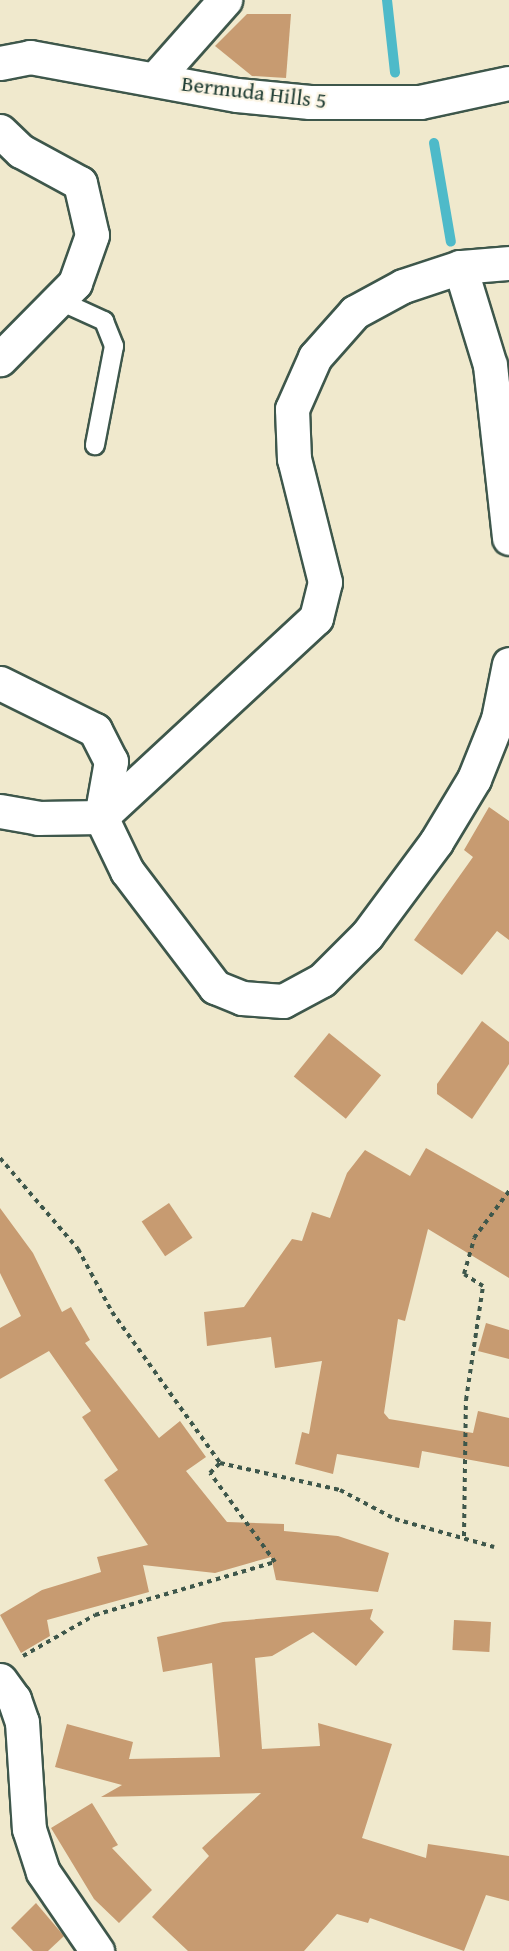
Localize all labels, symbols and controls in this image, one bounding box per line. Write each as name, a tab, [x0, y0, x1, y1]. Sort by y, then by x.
street label: Bermuda Hills 5	[180, 70, 328, 114]

